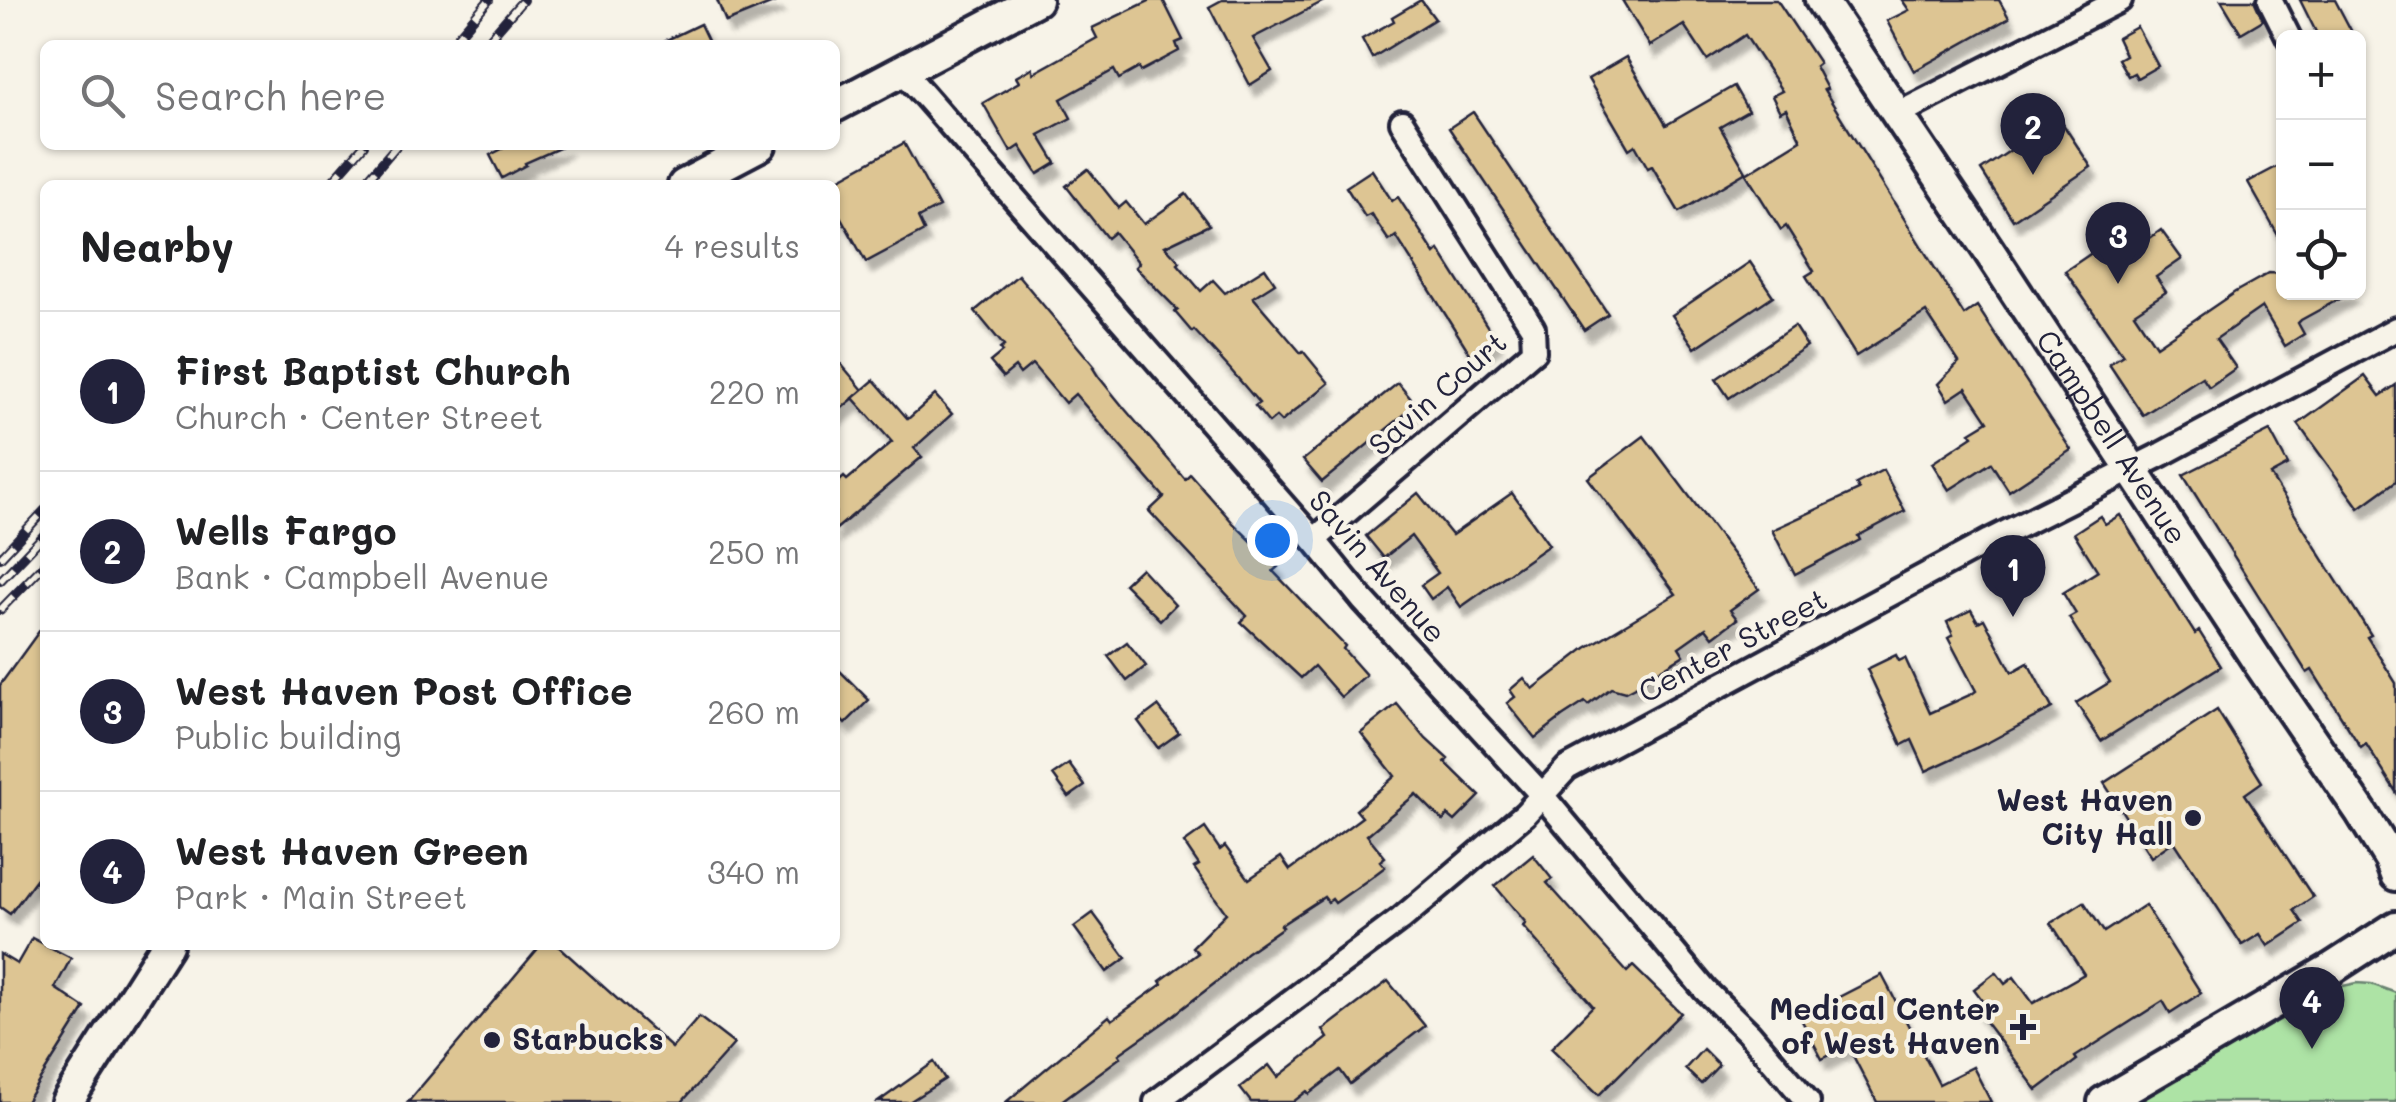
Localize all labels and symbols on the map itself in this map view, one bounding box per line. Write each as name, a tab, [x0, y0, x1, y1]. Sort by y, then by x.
pin: 2	[2000, 92, 2066, 175]
pin: 3	[2086, 202, 2150, 284]
street label: Savin Court	[1359, 321, 1514, 464]
street label: Campbell Avenue	[2028, 321, 2198, 551]
street label: Savin Avenue	[1301, 481, 1456, 651]
your location	[1247, 515, 1298, 566]
pin: 1	[1980, 534, 2046, 617]
street label: Center Street	[1631, 578, 1834, 711]
place label: West Haven City Hall	[1996, 779, 2173, 853]
marker: West Haven City Hall	[2182, 807, 2204, 829]
pin: 4	[2280, 966, 2344, 1049]
place label: Medical Center of West Haven	[1769, 988, 2000, 1062]
marker: Medical Center of West Haven	[2010, 1014, 2036, 1040]
place label: Starbucks	[512, 1018, 664, 1058]
marker: Starbucks	[481, 1029, 503, 1051]

